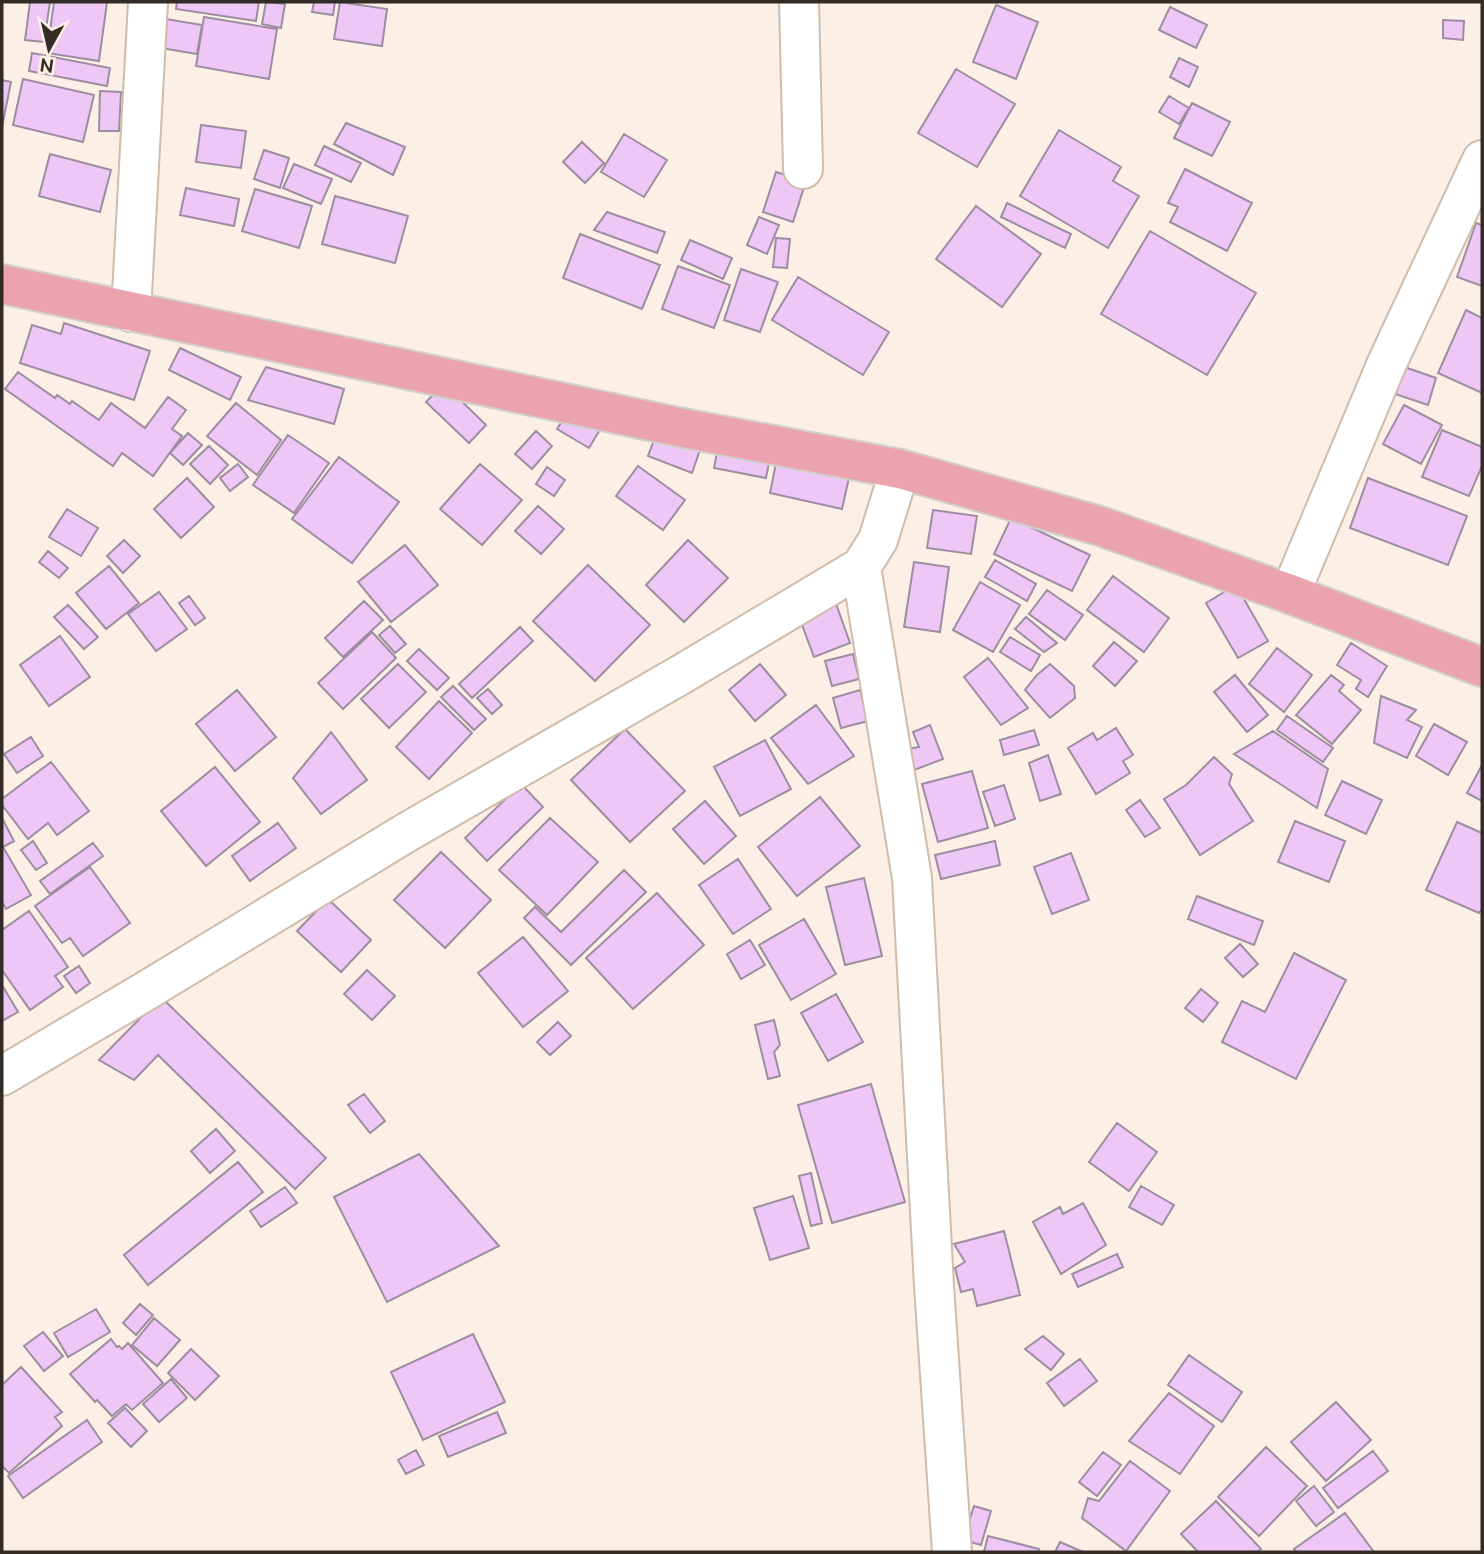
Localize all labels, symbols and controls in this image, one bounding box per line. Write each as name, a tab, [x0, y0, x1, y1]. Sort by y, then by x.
north arrow	[14, 14, 84, 84]
text: N	[38, 54, 55, 78]

